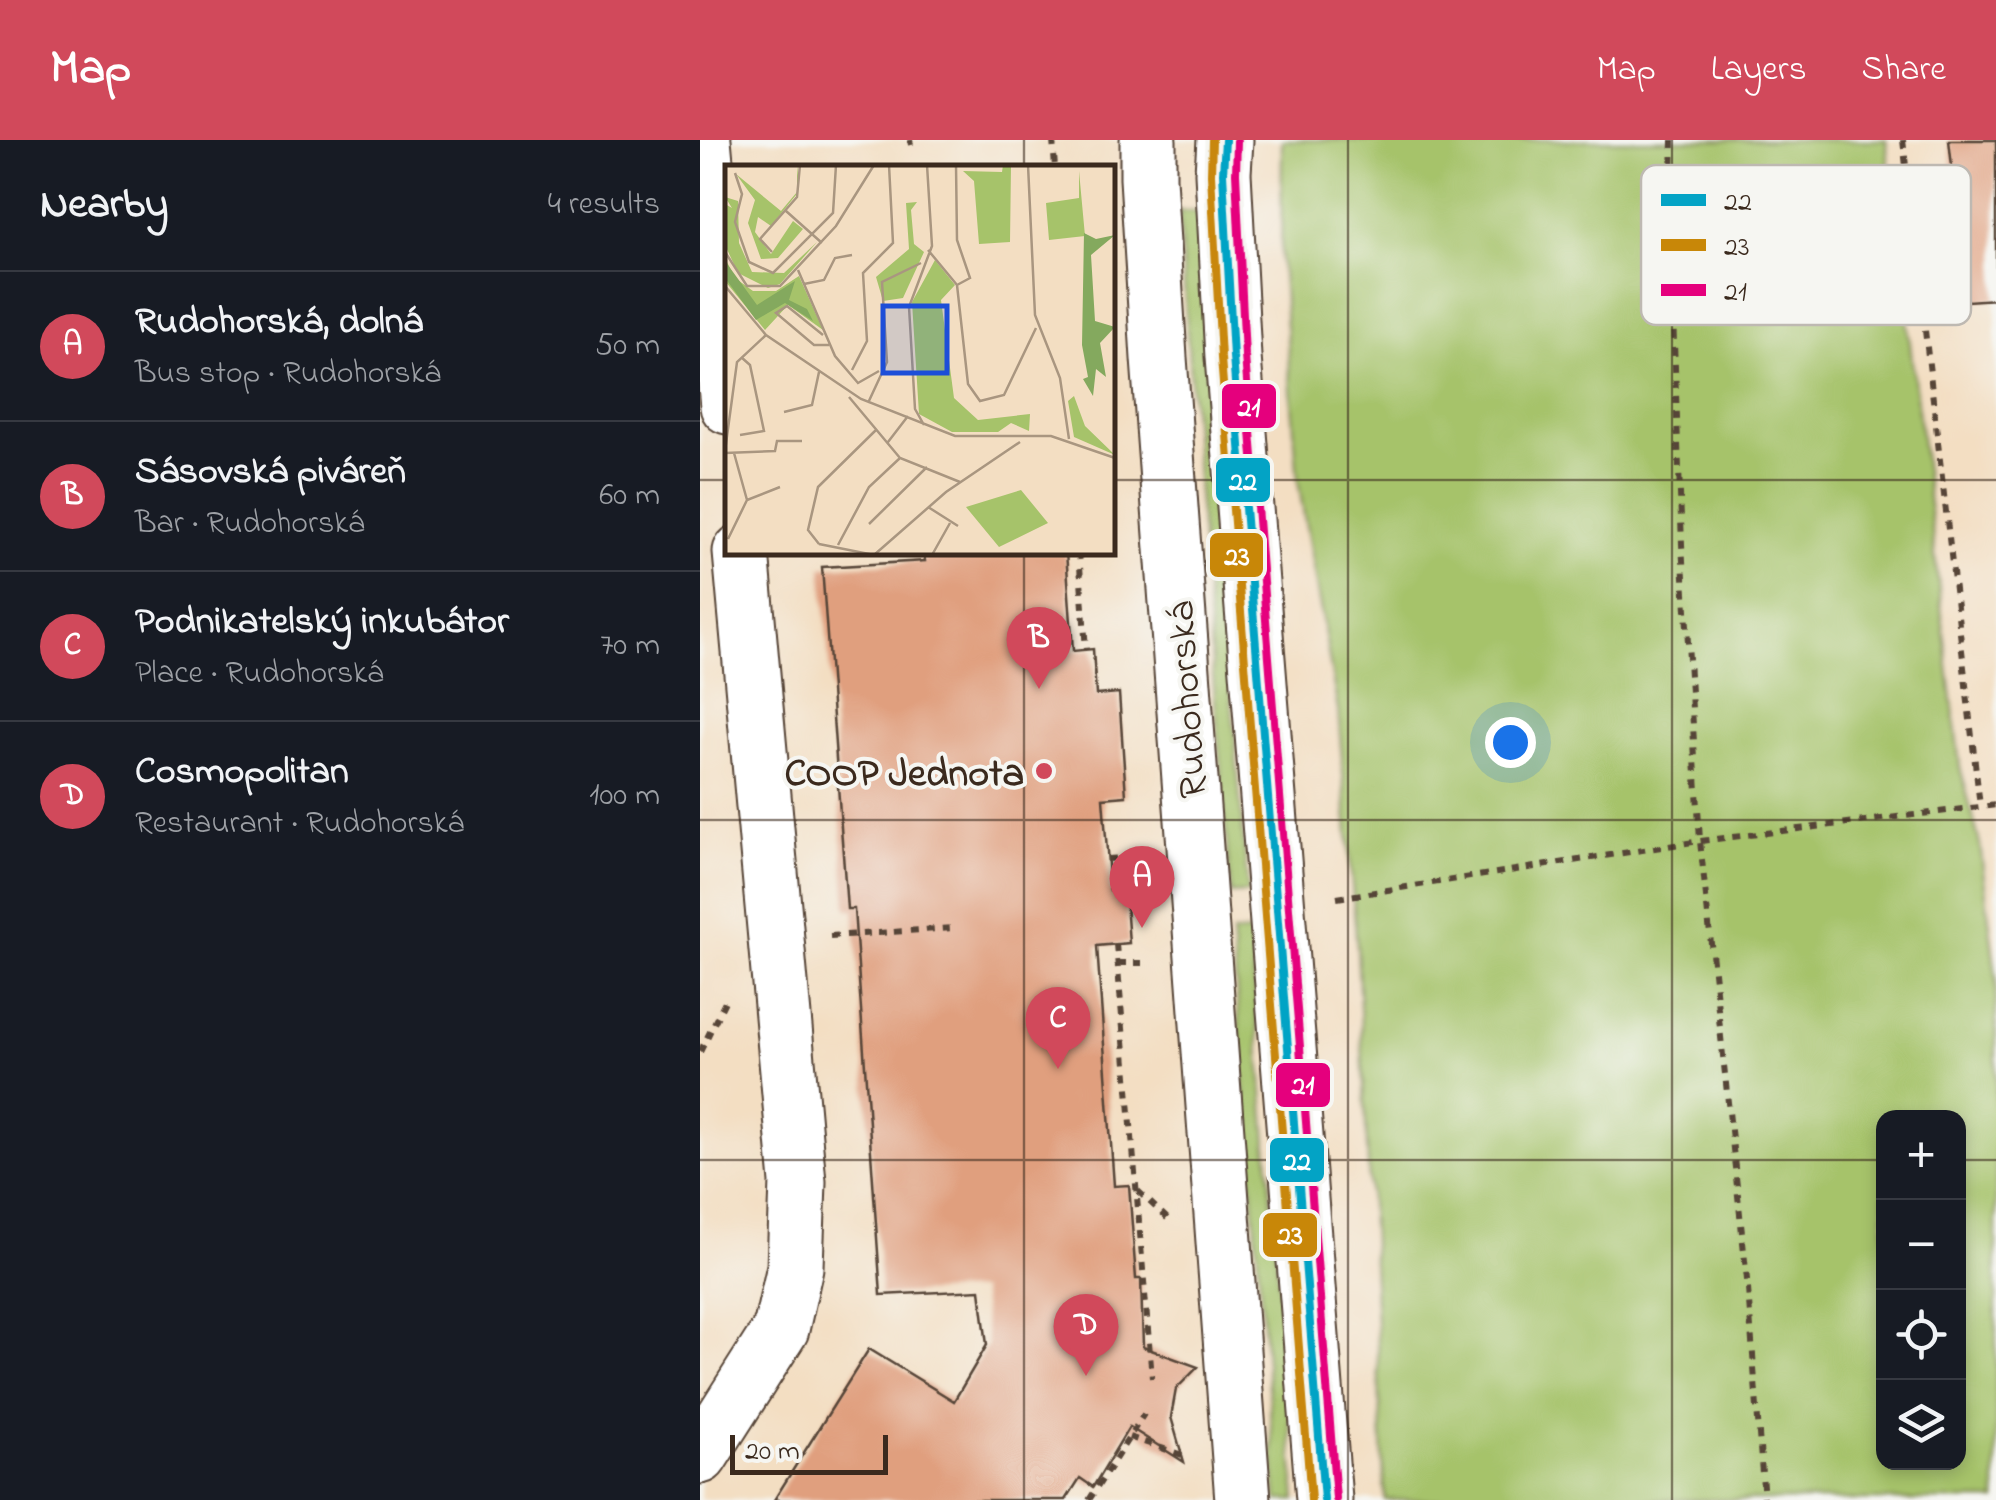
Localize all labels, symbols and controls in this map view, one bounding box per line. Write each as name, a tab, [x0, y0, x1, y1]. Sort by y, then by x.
text: Map	[50, 35, 131, 105]
text: Map	[1597, 45, 1656, 96]
text: Layers	[1711, 45, 1806, 96]
text: Share	[1861, 45, 1946, 96]
inset map	[725, 165, 1115, 555]
legend	[1641, 165, 1971, 325]
text: Nearby	[40, 175, 168, 236]
text: 4 results	[548, 182, 660, 229]
text: 22	[1724, 183, 1752, 224]
text: 23	[1724, 228, 1749, 269]
text: 21	[1724, 273, 1747, 314]
text: Rudohorská, dolná	[135, 295, 423, 351]
text: A	[63, 323, 82, 370]
text: 50 m	[595, 323, 660, 370]
text: Bus stop · Rudohorská	[135, 351, 441, 398]
line badge: 21	[1220, 382, 1278, 430]
text: 21	[1237, 389, 1261, 430]
text: Sásovská piváreň	[135, 445, 406, 501]
line badge: 22	[1214, 456, 1272, 504]
text: 22	[1228, 463, 1257, 504]
text: B	[62, 473, 83, 520]
text: 60 m	[599, 473, 660, 520]
text: Bar · Rudohorská	[135, 501, 364, 548]
line badge: 23	[1208, 531, 1265, 579]
text: 23	[1223, 538, 1250, 579]
text: Podnikatelský inkubátor	[135, 595, 509, 651]
street label: Rudohorská	[1153, 599, 1226, 800]
pin: B	[1006, 606, 1072, 689]
text: C	[64, 623, 81, 670]
text: 70 m	[600, 623, 660, 670]
text: Place · Rudohorská	[135, 651, 383, 698]
your location	[1485, 717, 1536, 768]
text: Cosmopolitan	[135, 745, 349, 801]
place label: COOP Jednota	[784, 746, 1024, 805]
marker: COOP Jednota	[1033, 760, 1055, 782]
text: D	[61, 773, 84, 820]
text: 100 m	[589, 773, 660, 820]
text: Restaurant · Rudohorská	[135, 801, 464, 848]
pin: A	[1110, 846, 1174, 928]
pin: C	[1026, 986, 1090, 1069]
line badge: 21	[1274, 1061, 1332, 1109]
text: 21	[1291, 1067, 1315, 1108]
map controls	[1876, 1110, 1966, 1470]
button: +	[1876, 1110, 1966, 1200]
line badge: 22	[1268, 1136, 1326, 1184]
text: 22	[1282, 1143, 1311, 1184]
button: −	[1876, 1200, 1966, 1290]
line badge: 23	[1261, 1211, 1319, 1259]
text: 23	[1276, 1217, 1303, 1258]
button: locate	[1876, 1290, 1966, 1380]
pin: D	[1054, 1294, 1118, 1376]
button: layers	[1876, 1380, 1966, 1470]
scale bar	[730, 1430, 888, 1474]
text: 20 m	[745, 1432, 800, 1473]

